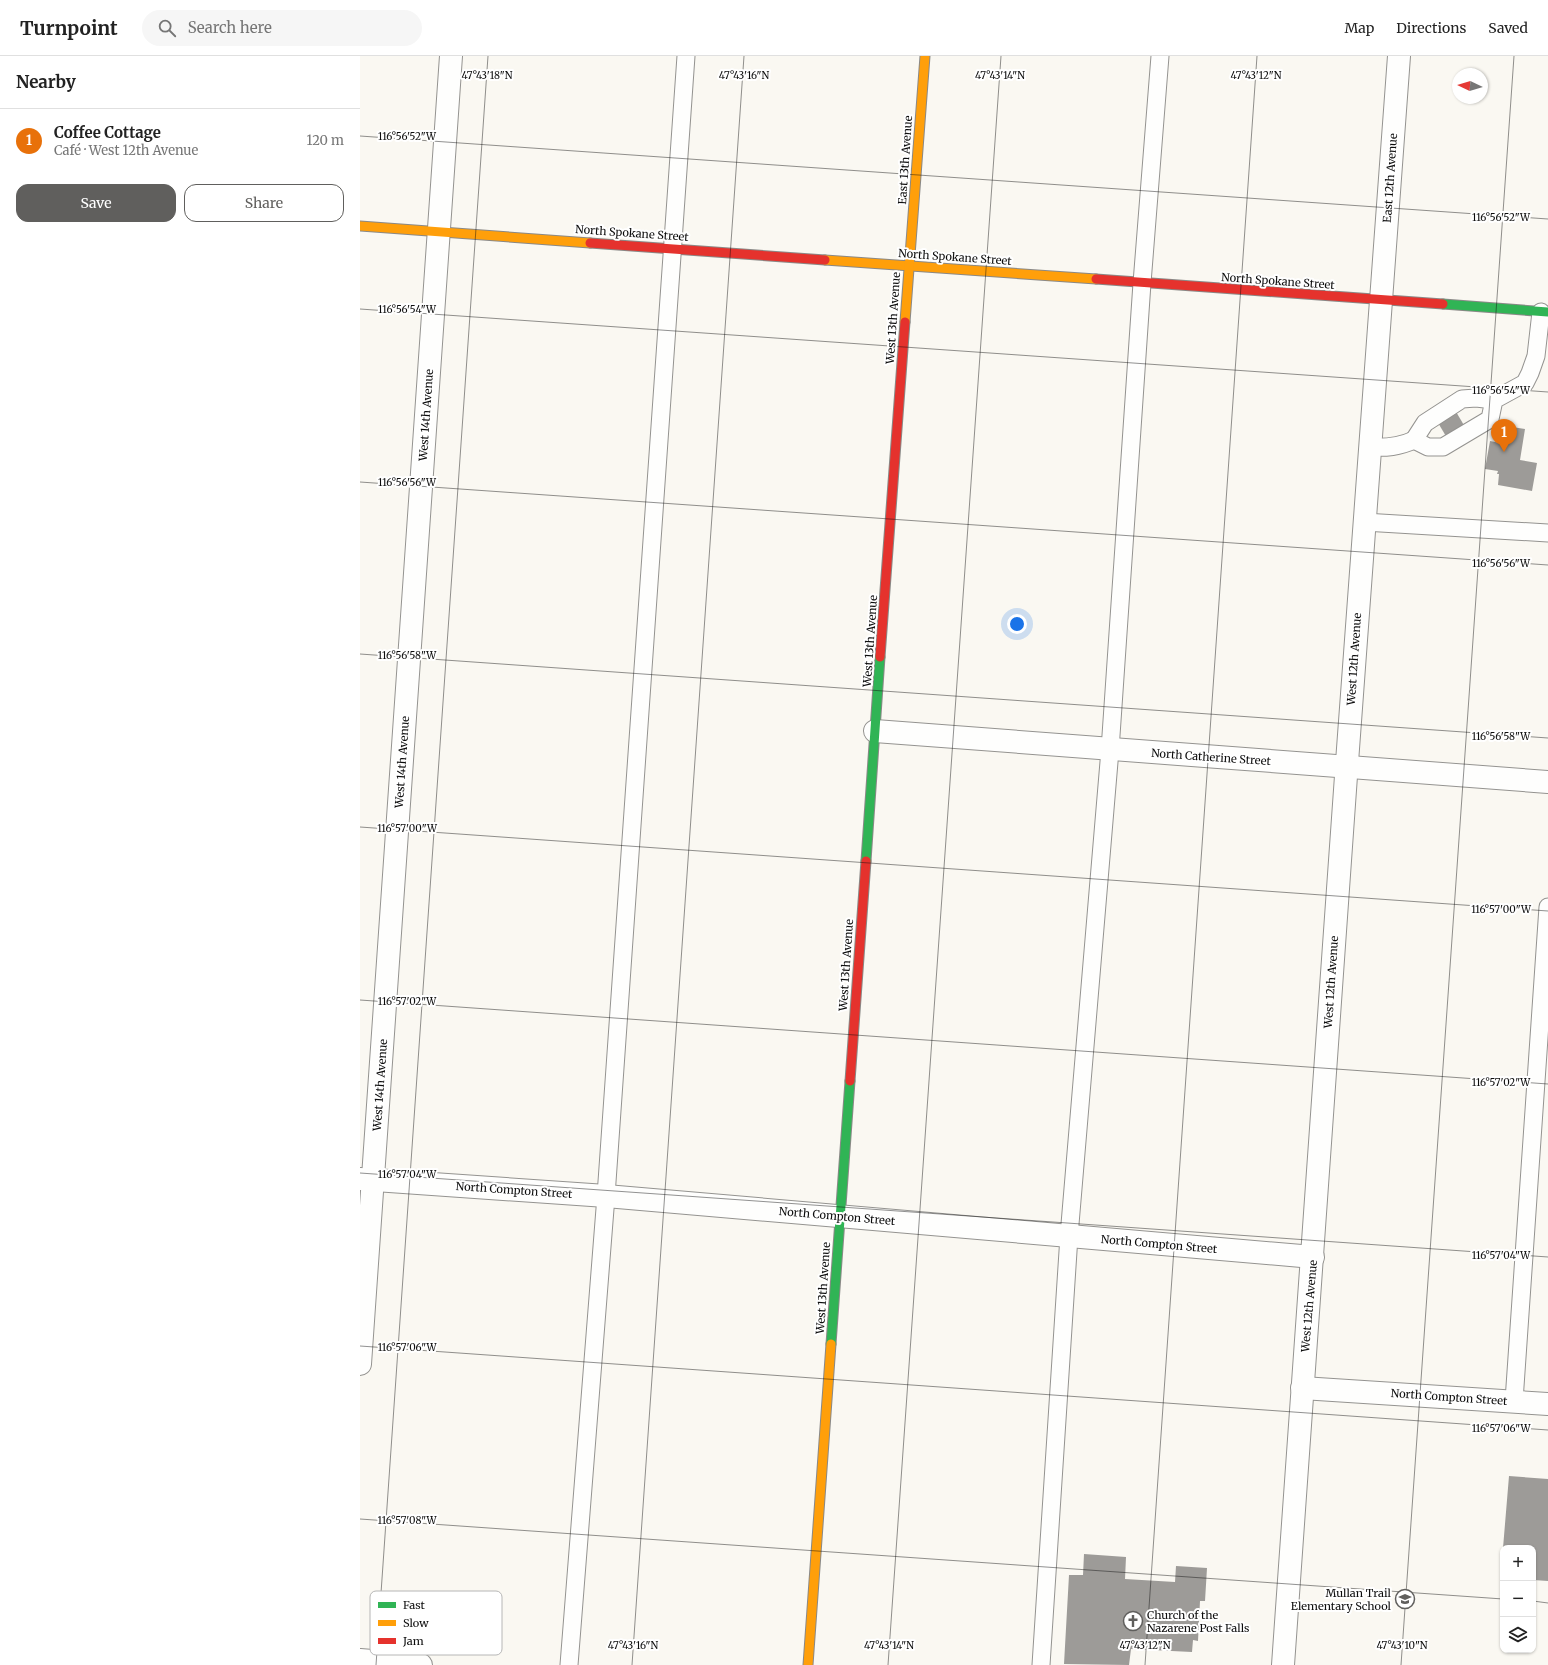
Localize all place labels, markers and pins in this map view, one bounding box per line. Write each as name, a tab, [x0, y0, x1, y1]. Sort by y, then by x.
pin: 1	[1491, 419, 1517, 452]
place label: Mullan Trail Elementary School	[1291, 1586, 1392, 1613]
school or university icon: Mullan Trail Elementary School	[1394, 1588, 1416, 1610]
place label: Church of the Nazarene Post Falls	[1147, 1608, 1250, 1635]
church icon: Church of the Nazarene Post Falls	[1122, 1610, 1144, 1632]

